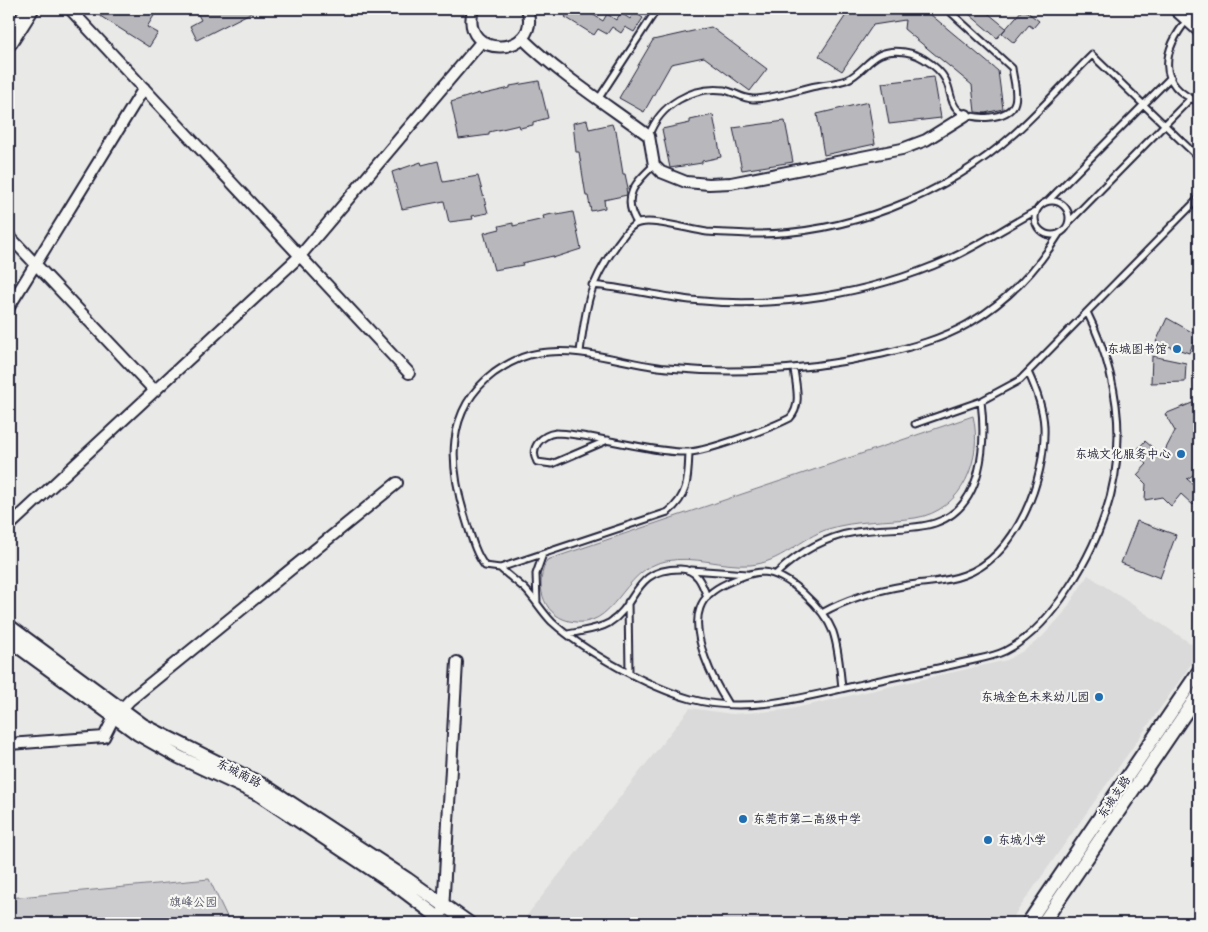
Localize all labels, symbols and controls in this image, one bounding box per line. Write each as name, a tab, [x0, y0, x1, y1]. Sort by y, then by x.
place label: 东城图书馆	[1107, 339, 1167, 357]
marker: 东城图书馆	[1171, 343, 1183, 355]
place label: 东城文化服务中心	[1075, 444, 1171, 462]
marker: 东城文化服务中心	[1175, 448, 1187, 460]
place label: 东城金色未来幼儿园	[981, 687, 1089, 705]
marker: 东城金色未来幼儿园	[1093, 691, 1105, 703]
street label: 东城南路	[214, 753, 265, 791]
street label: 东城支路	[1092, 772, 1134, 821]
place label: 东莞市第二高级中学	[753, 809, 861, 827]
marker: 东莞市第二高级中学	[737, 813, 749, 825]
place label: 东城小学	[998, 830, 1046, 848]
marker: 东城小学	[982, 834, 994, 846]
park label: 旗峰公园	[169, 892, 217, 910]

